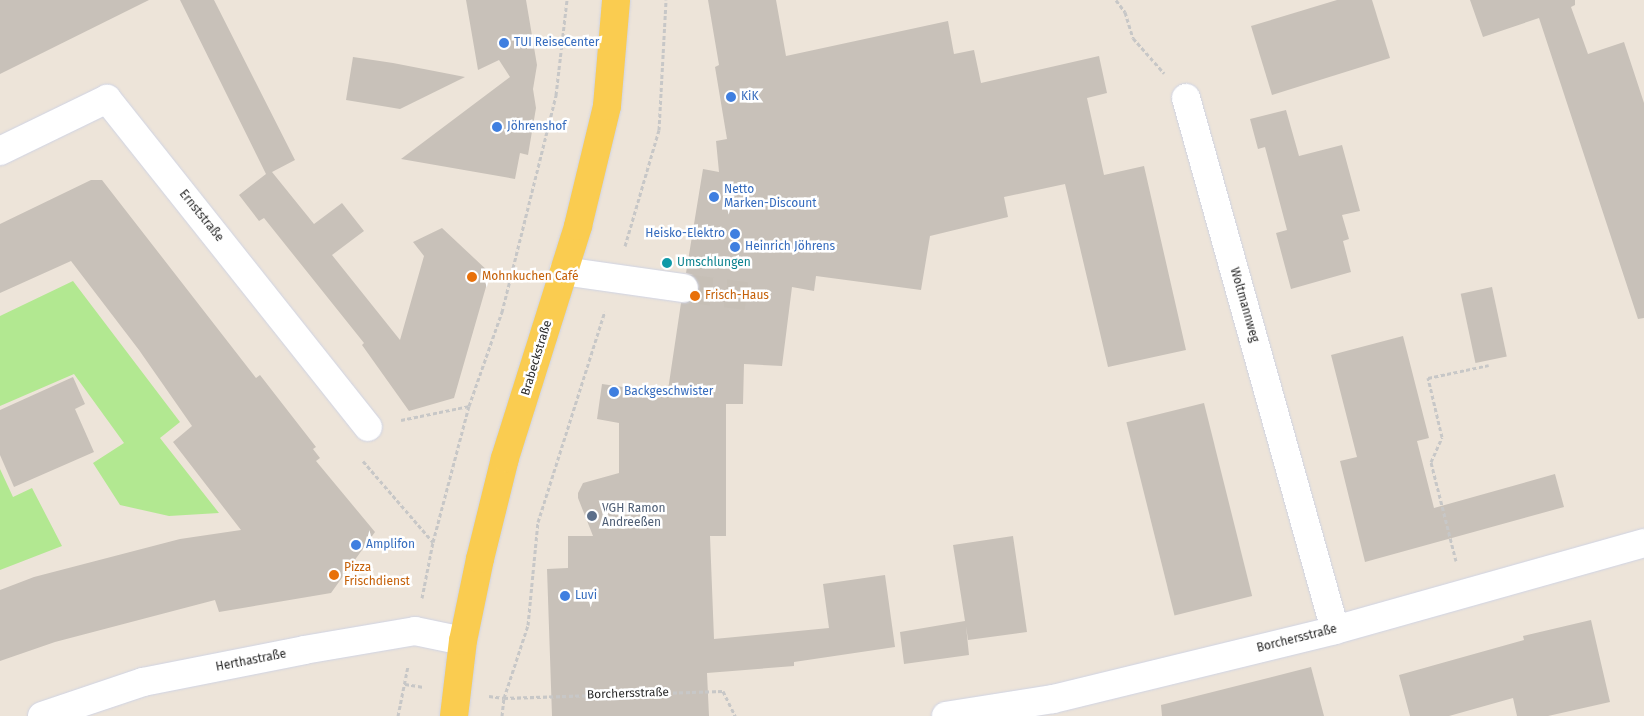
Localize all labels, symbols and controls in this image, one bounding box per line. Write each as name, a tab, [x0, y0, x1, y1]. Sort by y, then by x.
place label: TUI ReiseCenter	[514, 36, 599, 50]
marker: TUI ReiseCenter	[498, 37, 510, 49]
place label: KiK	[741, 90, 759, 104]
marker: KiK	[725, 91, 737, 103]
place label: Jöhrenshof	[507, 120, 566, 134]
marker: Jöhrenshof	[491, 121, 503, 133]
place label: Netto Marken-Discount	[724, 183, 817, 211]
street label: Ernststraße	[176, 187, 226, 245]
marker: Netto Marken-Discount	[708, 191, 720, 203]
place label: Heisko-Elektro	[645, 227, 725, 241]
marker: Heisko-Elektro	[729, 228, 741, 240]
place label: Heinrich Jöhrens	[745, 240, 835, 254]
marker: Heinrich Jöhrens	[729, 241, 741, 253]
place label: Umschlungen	[677, 256, 751, 270]
marker: Umschlungen	[661, 257, 673, 269]
street label: Woltmannweg	[1226, 266, 1262, 344]
place label: Mohnkuchen Café	[482, 270, 579, 284]
marker: Mohnkuchen Café	[466, 271, 478, 283]
place label: Frisch-Haus	[705, 289, 769, 303]
marker: Frisch-Haus	[689, 290, 701, 302]
street label: Brabeckstraße	[519, 319, 555, 397]
place label: Backgeschwister	[624, 385, 713, 399]
marker: Backgeschwister	[608, 386, 620, 398]
place label: VGH Ramon Andreeßen	[602, 502, 666, 530]
marker: VGH Ramon Andreeßen	[586, 510, 598, 522]
place label: Amplifon	[366, 538, 415, 552]
marker: Amplifon	[350, 539, 362, 551]
place label: Pizza Frischdienst	[344, 561, 410, 589]
marker: Pizza Frischdienst	[328, 569, 340, 581]
place label: Luvi	[575, 589, 597, 603]
marker: Luvi	[559, 590, 571, 602]
street label: Borchersstraße	[1255, 622, 1339, 656]
street label: Herthastraße	[215, 647, 287, 675]
street label: Borchersstraße	[587, 685, 669, 703]

